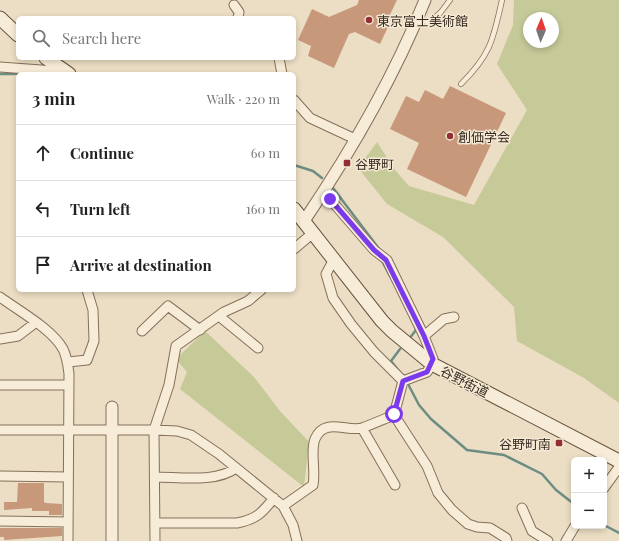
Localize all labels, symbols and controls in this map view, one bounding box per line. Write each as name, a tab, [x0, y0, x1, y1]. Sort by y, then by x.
place label: 東京富士美術館	[377, 12, 468, 29]
north arrow	[523, 12, 559, 48]
marker: 東京富士美術館	[364, 15, 374, 25]
search box	[16, 16, 296, 60]
icon: search	[30, 27, 52, 49]
text: Search here	[62, 28, 141, 48]
text: 3 min	[32, 87, 75, 109]
text: Walk · 220 m	[207, 90, 280, 107]
place label: 創価学会	[458, 128, 510, 145]
marker: 創価学会	[445, 131, 455, 141]
icon: ahead	[32, 142, 54, 164]
text: Continue	[70, 143, 134, 163]
text: 60 m	[251, 144, 280, 161]
place label: 谷野町	[355, 155, 394, 172]
marker: 谷野町	[342, 158, 352, 168]
route end	[321, 190, 339, 208]
icon: left	[32, 198, 54, 220]
text: Turn left	[70, 199, 131, 219]
text: 160 m	[246, 200, 280, 217]
icon: arrive	[32, 254, 54, 276]
text: Arrive at destination	[70, 255, 212, 275]
street label: 谷野街道	[438, 362, 492, 400]
route start	[385, 405, 403, 423]
place label: 谷野町南	[499, 435, 551, 452]
marker: 谷野町南	[554, 438, 564, 448]
map controls	[571, 457, 607, 529]
button: +	[571, 457, 607, 493]
button: −	[571, 493, 607, 529]

